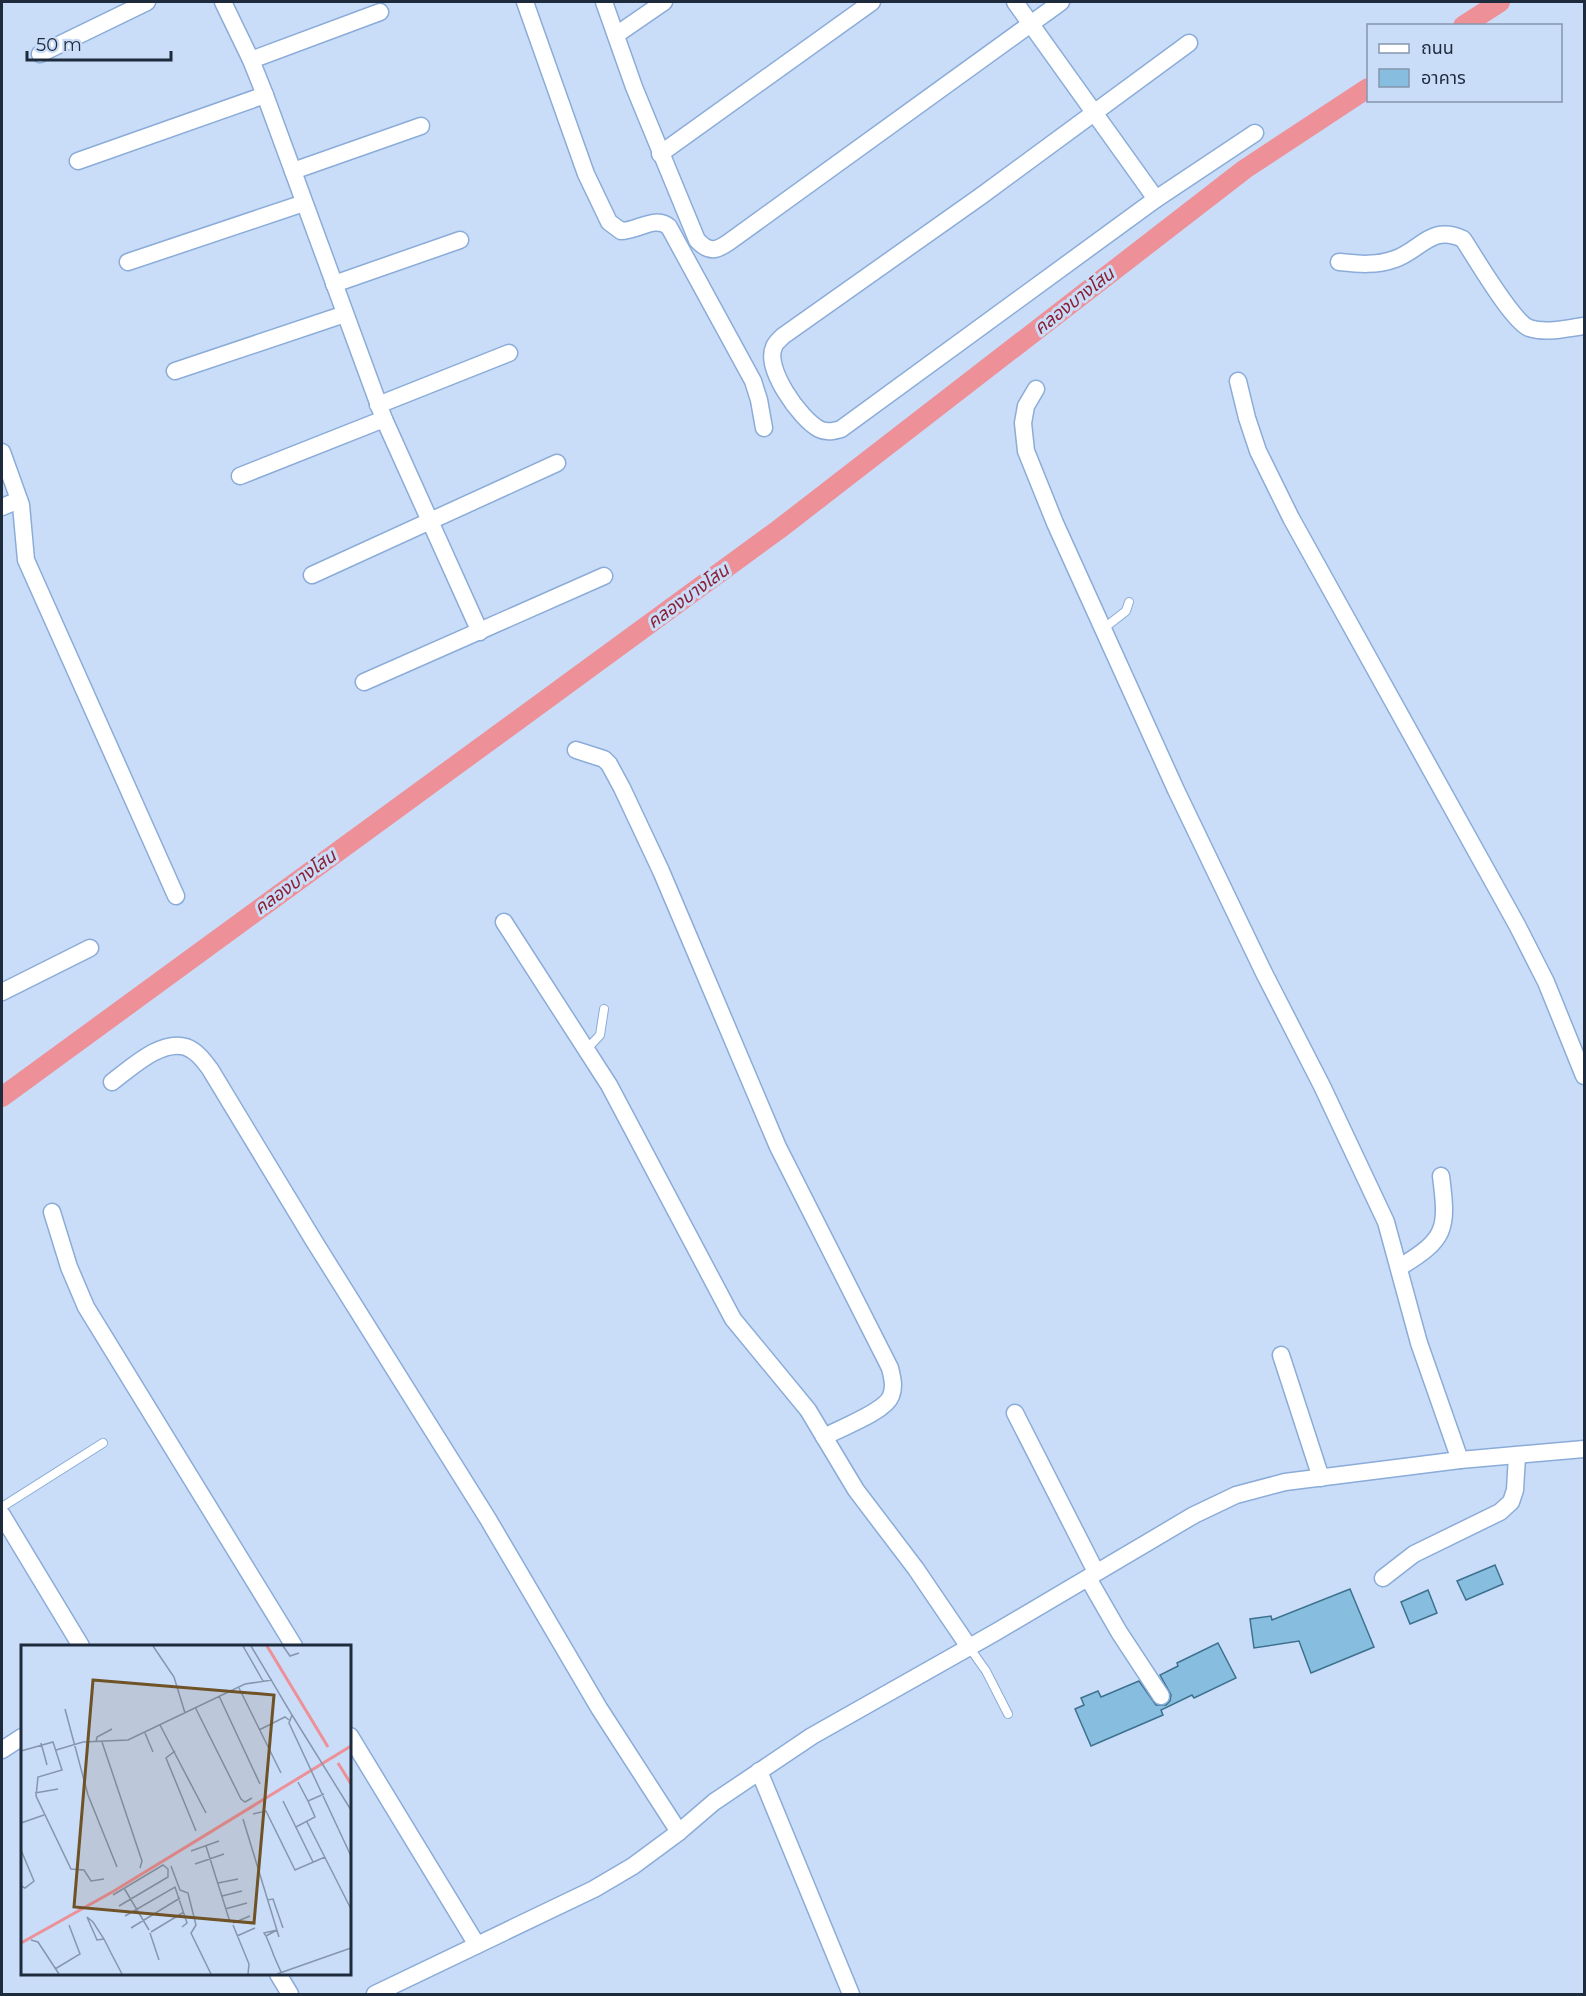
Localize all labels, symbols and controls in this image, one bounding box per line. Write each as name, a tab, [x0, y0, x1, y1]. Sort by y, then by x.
scale bar	[27, 24, 171, 62]
legend	[1367, 24, 1562, 102]
text: 50 m	[36, 34, 82, 56]
text: ถนน	[1421, 37, 1454, 59]
text: อาคาร	[1421, 67, 1466, 89]
water label: คลองบางโสน	[1029, 262, 1119, 339]
water label: คลองบางโสน	[643, 558, 734, 633]
water label: คลองบางโสน	[250, 844, 341, 919]
inset map	[21, 1645, 351, 1975]

